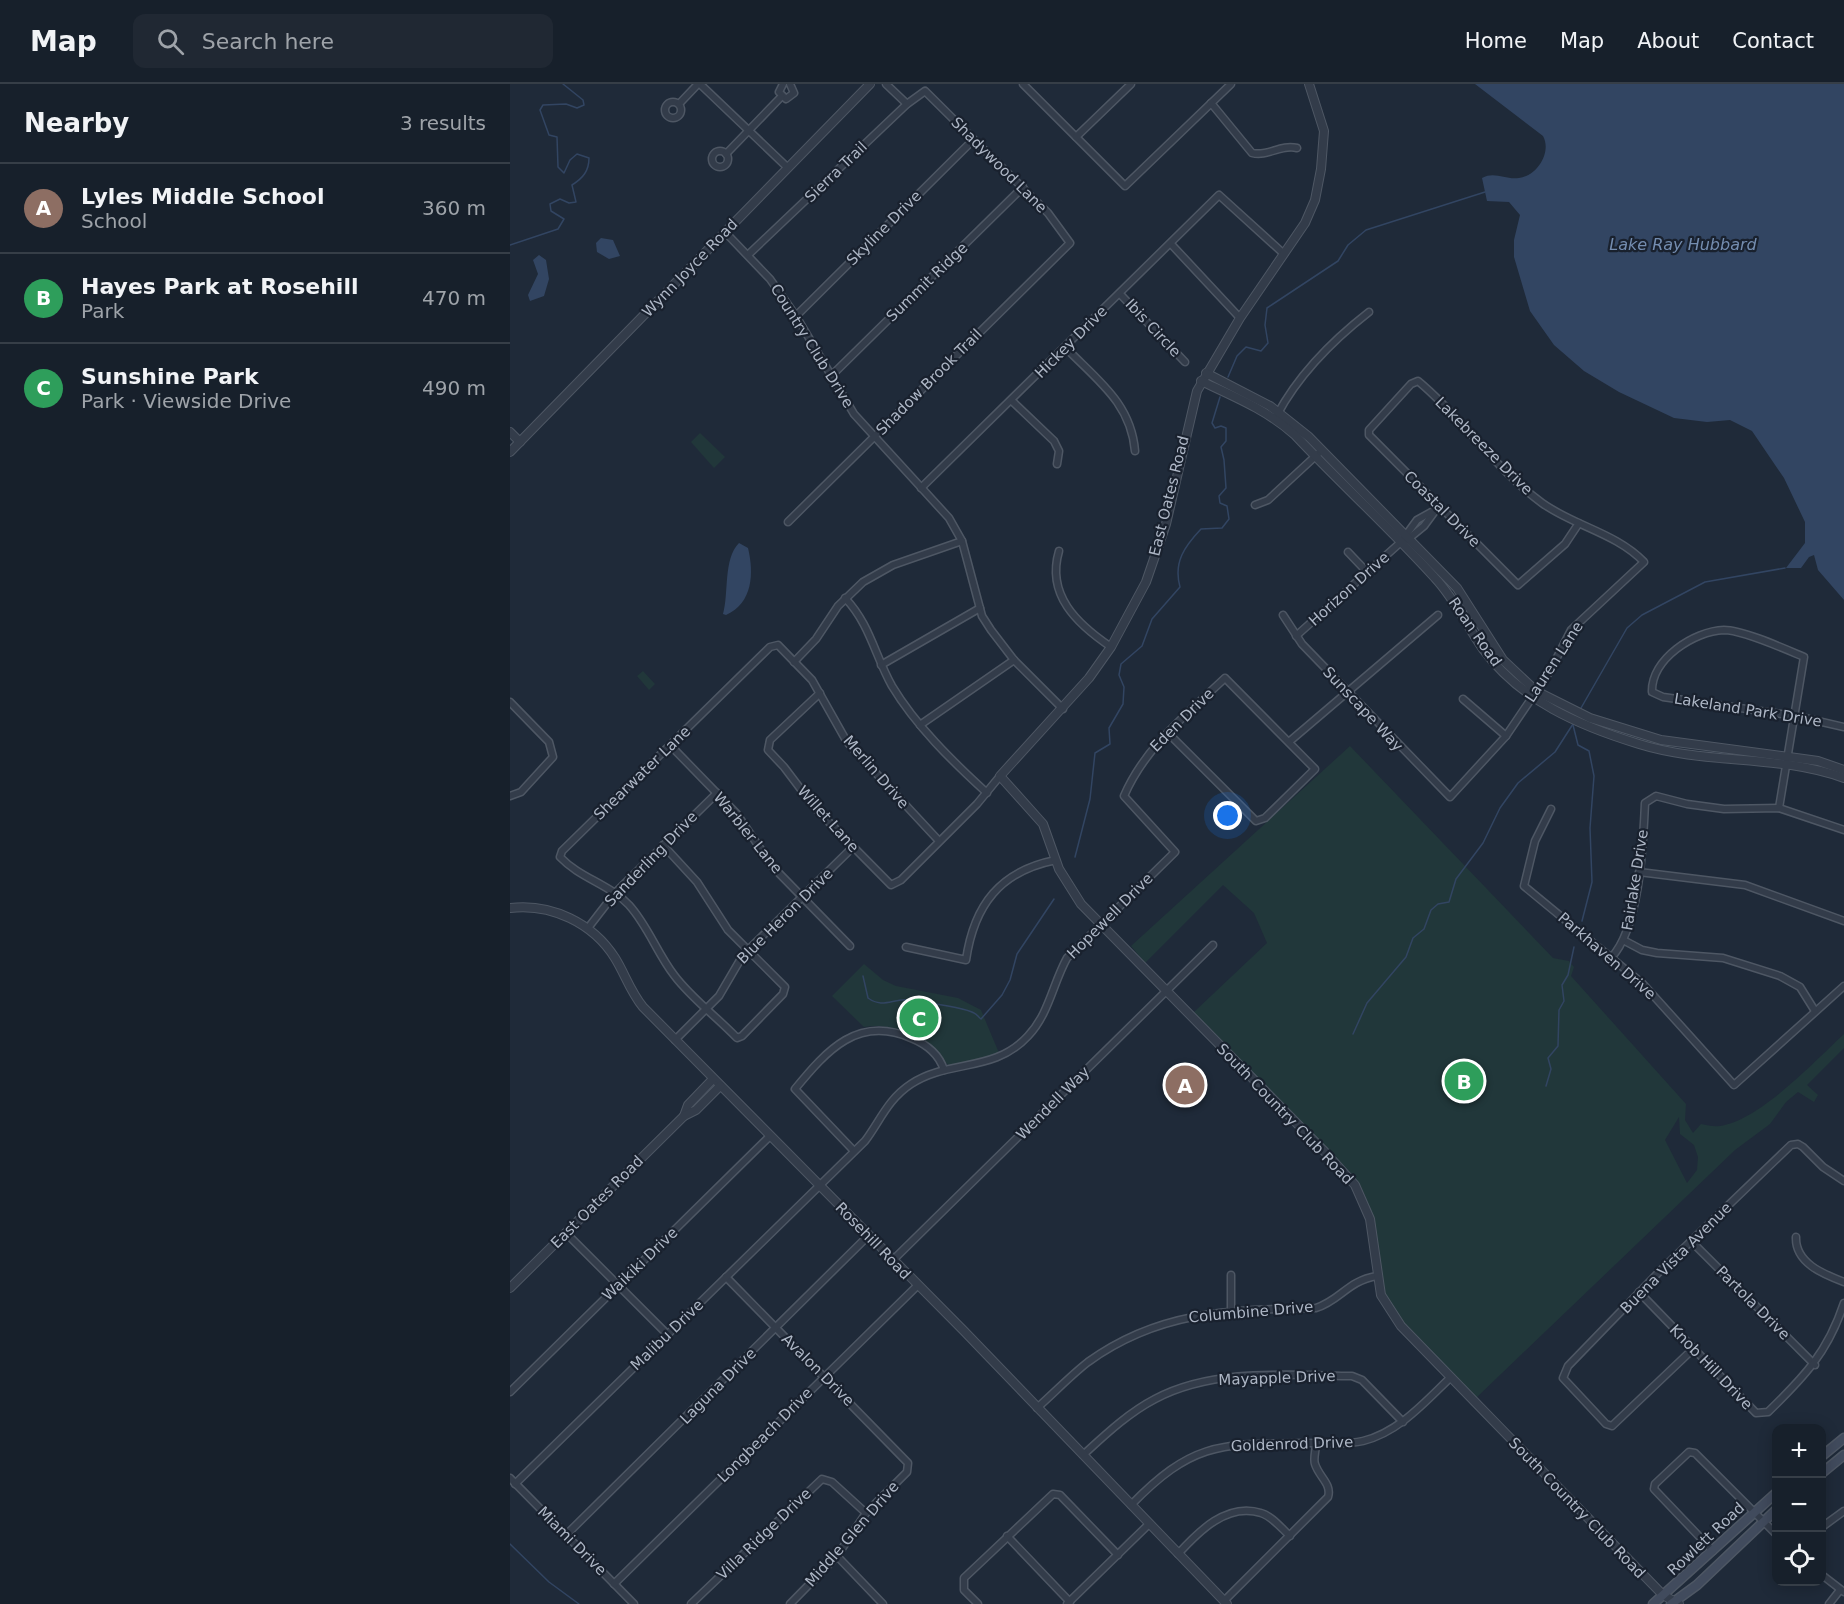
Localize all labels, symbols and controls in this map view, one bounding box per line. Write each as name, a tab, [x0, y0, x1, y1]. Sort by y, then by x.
search box	[133, 14, 553, 68]
text: Map	[30, 25, 97, 58]
icon: search	[154, 25, 187, 58]
text: Search here	[202, 29, 334, 54]
text: Home	[1465, 29, 1527, 53]
text: Map	[1560, 29, 1604, 53]
text: About	[1637, 29, 1699, 53]
text: Contact	[1732, 29, 1814, 53]
text: Nearby	[24, 108, 129, 138]
text: 3 results	[400, 111, 486, 135]
street label: Shadywood Lane	[947, 113, 1051, 217]
street label: Sierra Trail	[801, 138, 871, 206]
text: Lyles Middle School	[81, 184, 324, 209]
street label: Skyline Drive	[843, 187, 925, 269]
text: A	[36, 196, 51, 220]
text: 360 m	[422, 196, 486, 220]
text: School	[81, 209, 147, 233]
street label: Wynn Joyce Road	[639, 215, 741, 321]
water label: Lake Ray Hubbard	[1609, 235, 1758, 254]
street label: Summit Ridge	[883, 239, 971, 325]
text: Hayes Park at Rosehill	[81, 274, 359, 299]
street label: Country Club Drive	[767, 281, 857, 411]
text: B	[36, 286, 51, 310]
text: 470 m	[422, 286, 486, 310]
street label: Ibis Circle	[1122, 295, 1184, 361]
text: Park	[81, 299, 124, 323]
street label: Hickey Drive	[1031, 302, 1111, 382]
street label: Shadow Brook Trail	[872, 325, 986, 439]
text: Sunshine Park	[81, 364, 259, 389]
text: C	[36, 376, 51, 400]
text: 490 m	[422, 376, 486, 400]
text: Park · Viewside Drive	[81, 389, 291, 413]
street label: Lakebreeze Drive	[1431, 393, 1537, 499]
street label: East Oates Road	[1145, 434, 1193, 558]
street label: Coastal Drive	[1400, 467, 1484, 551]
street label: Horizon Drive	[1305, 548, 1393, 630]
street label: Roan Road	[1445, 594, 1505, 670]
street label: Lauren Lane	[1521, 618, 1587, 706]
street label: Sunscape Way	[1319, 663, 1407, 755]
street label: Eden Drive	[1146, 684, 1218, 756]
street label: Lakeland Park Drive	[1673, 689, 1823, 731]
street label: Shearwater Lane	[590, 722, 694, 824]
street label: Merlin Drive	[839, 732, 913, 812]
street label: Willet Lane	[793, 782, 863, 856]
street label: Warbler Lane	[710, 789, 786, 877]
your location	[1213, 801, 1242, 830]
street label: Sanderling Drive	[601, 808, 701, 910]
street label: Fairlake Drive	[1618, 828, 1652, 932]
street label: Blue Heron Drive	[733, 864, 837, 968]
street label: Hopewell Drive	[1063, 869, 1157, 963]
street label: Parkhaven Drive	[1554, 909, 1660, 1003]
pin: C	[900, 996, 938, 1040]
street label: South Country Club Road	[1213, 1040, 1357, 1188]
pin: B	[1444, 1058, 1484, 1104]
street label: Wendell Way	[1013, 1062, 1094, 1143]
pin: A	[1166, 1062, 1204, 1108]
street label: East Oates Road	[547, 1152, 647, 1252]
street label: Rosehill Road	[832, 1199, 914, 1283]
street label: Buena Vista Avenue	[1617, 1199, 1735, 1317]
street label: Waikiki Drive	[599, 1224, 681, 1304]
street label: Partola Drive	[1712, 1262, 1794, 1344]
street label: Malibu Drive	[627, 1296, 707, 1374]
street label: Columbine Drive	[1188, 1298, 1314, 1326]
street label: Knob Hill Drive	[1666, 1321, 1756, 1413]
street label: Avalon Drive	[778, 1330, 858, 1410]
street label: Laguna Drive	[676, 1344, 760, 1428]
street label: Mayapple Drive	[1218, 1367, 1336, 1389]
street label: Longbeach Drive	[714, 1384, 816, 1486]
map controls	[1772, 1424, 1826, 1586]
button: +	[1772, 1424, 1826, 1478]
street label: Goldenrod Drive	[1230, 1433, 1354, 1455]
street label: South Country Club Road	[1505, 1434, 1649, 1582]
street label: Middle Glen Drive	[801, 1478, 903, 1590]
button: −	[1772, 1478, 1826, 1532]
street label: Villa Ridge Drive	[713, 1484, 815, 1584]
street label: Rowlett Road	[1664, 1499, 1748, 1579]
street label: Miami Drive	[534, 1503, 610, 1579]
button: locate	[1772, 1532, 1826, 1586]

